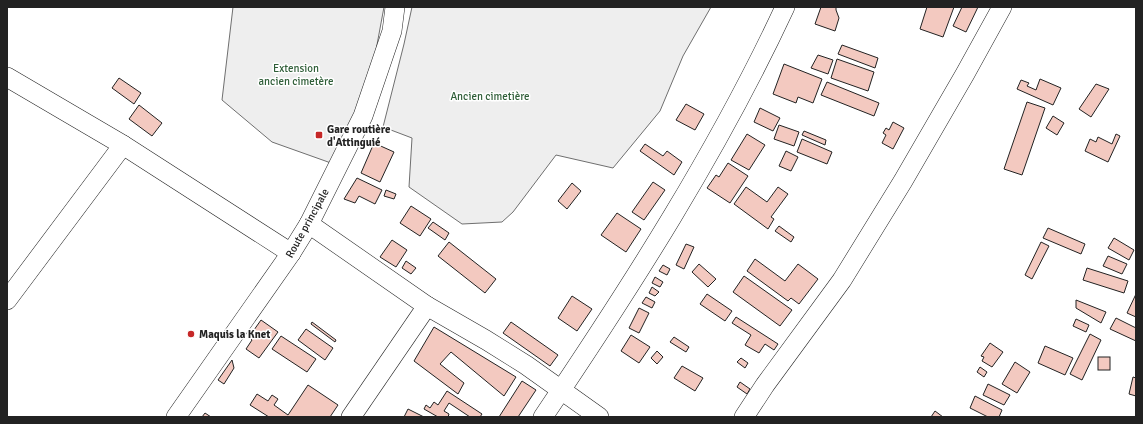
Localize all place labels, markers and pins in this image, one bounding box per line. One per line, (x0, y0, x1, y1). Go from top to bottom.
place label: Gare routière d'Attinguié (327, 123, 391, 149)
marker: Gare routière d'Attinguié (314, 130, 324, 140)
place label: Maquis la Knet (199, 328, 270, 341)
marker: Maquis la Knet (186, 329, 196, 339)

